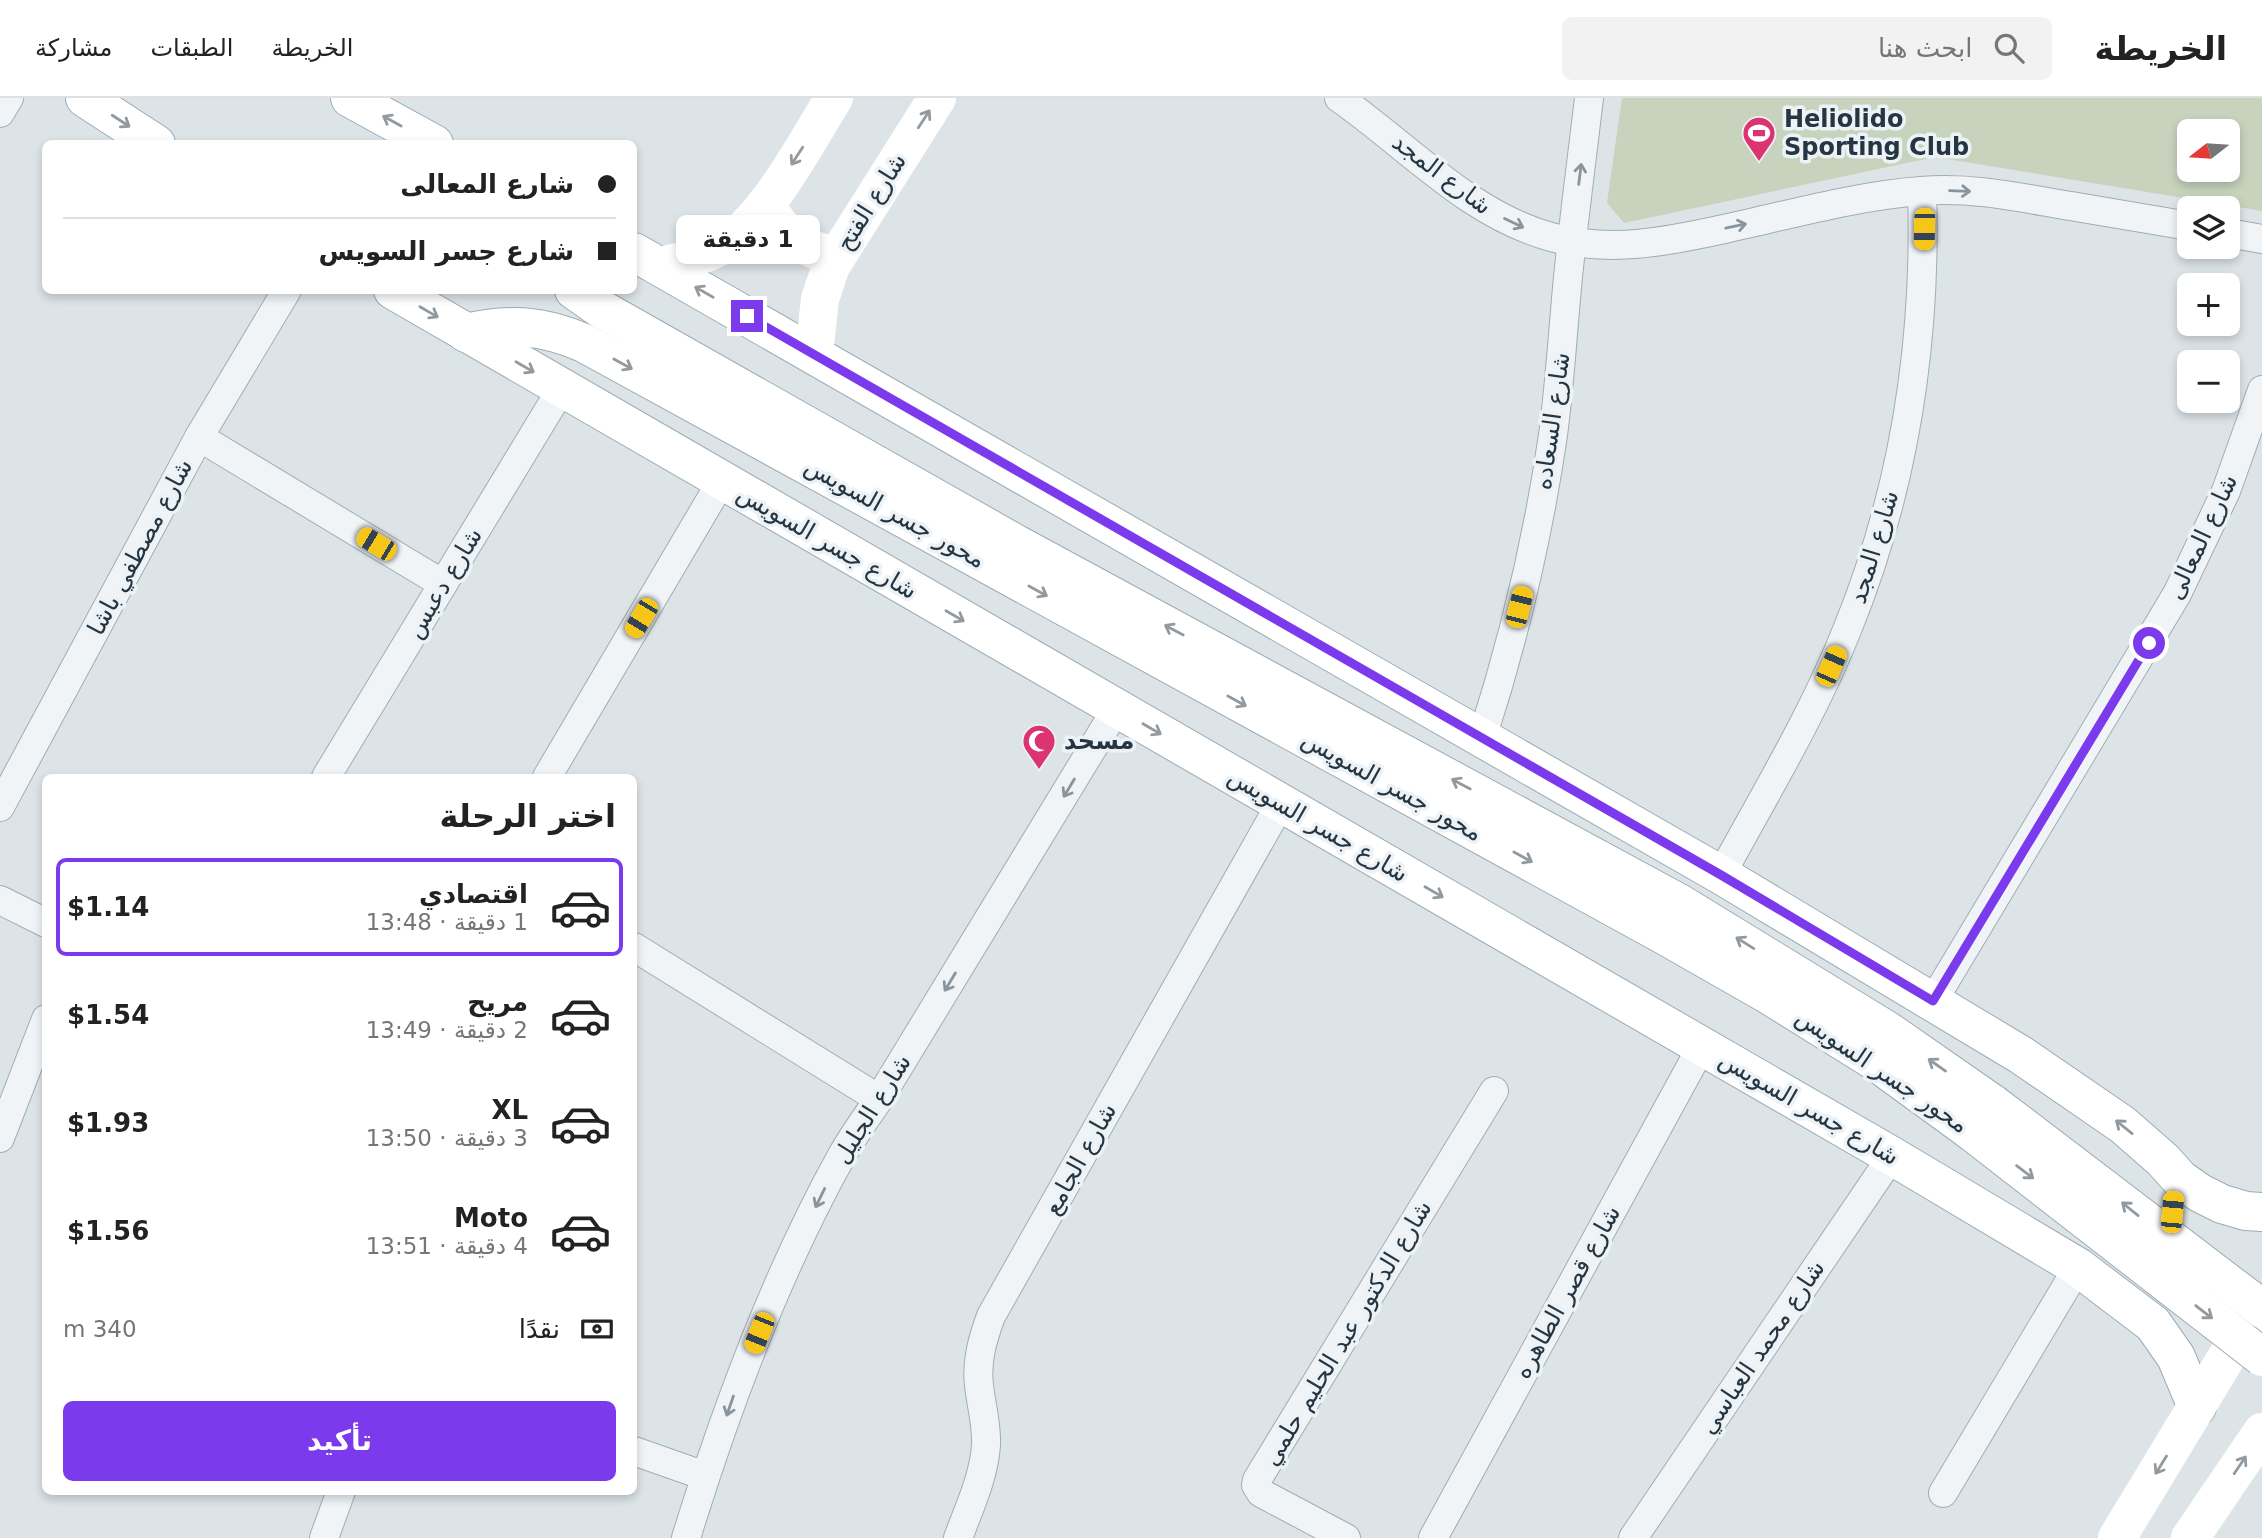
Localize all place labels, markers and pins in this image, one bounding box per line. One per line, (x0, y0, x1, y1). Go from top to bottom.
place label: Heliolido Sporting Club (1784, 105, 1969, 161)
sports icon: Heliolido Sporting Club (1740, 114, 1778, 163)
mosque icon: مسحد (1020, 722, 1058, 771)
place label: مسحد (1064, 727, 1134, 755)

